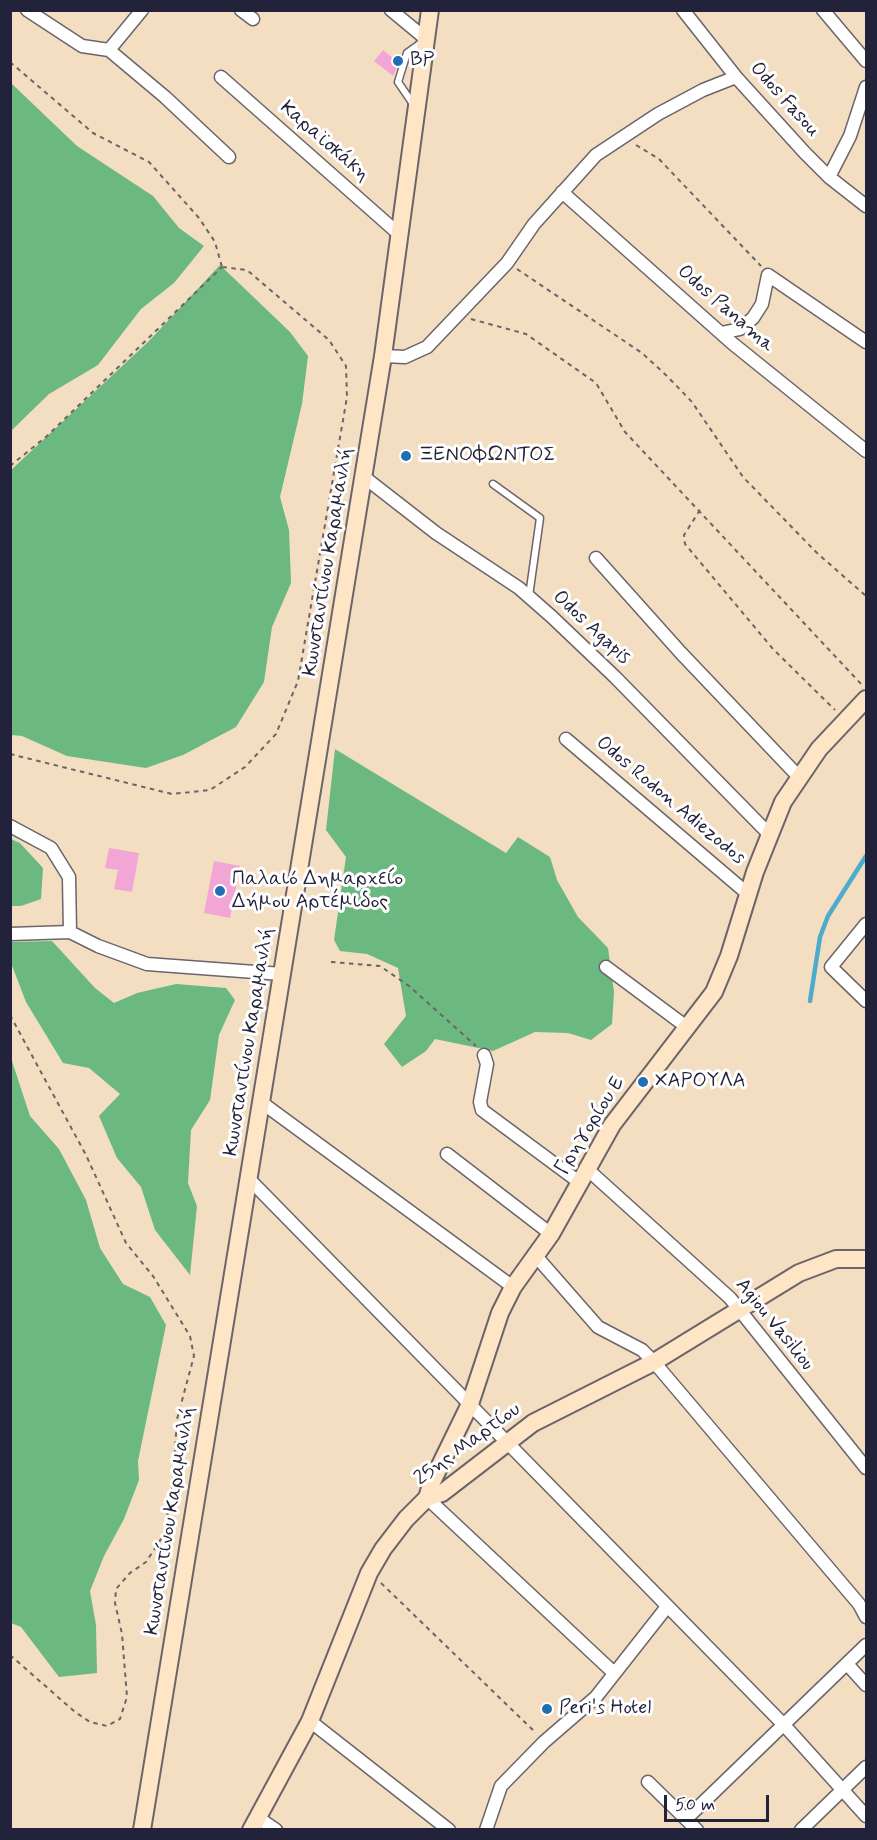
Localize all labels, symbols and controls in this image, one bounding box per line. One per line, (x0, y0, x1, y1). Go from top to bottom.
place label: BP (410, 49, 434, 73)
marker: BP (391, 54, 405, 68)
street label: Odos Fasou (744, 57, 824, 143)
street label: Καραϊσκάκη (274, 97, 374, 187)
street label: Odos Panama (672, 260, 778, 358)
place label: ΞΕΝΟΦΩΝΤΟΣ (418, 444, 555, 468)
street label: Κωνσταντίνου Καραμανλή (299, 446, 359, 678)
marker: ΞΕΝΟΦΩΝΤΟΣ (399, 449, 413, 463)
street label: Odos Agapis (547, 586, 635, 670)
street label: Odos Rodon Adiezodos (590, 732, 750, 870)
place label: Παλαιό Δημαρχείο Δήμου Αρτέμιδος (232, 868, 403, 915)
marker: Παλαιό Δημαρχείο Δήμου Αρτέμιδος (213, 884, 227, 898)
street label: Κωνσταντίνου Καραμανλή (220, 926, 280, 1158)
place label: ΧΑΡΟΥΛΑ (655, 1070, 746, 1094)
street label: Γρηγορίου Ε (551, 1072, 631, 1180)
marker: ΧΑΡΟΥΛΑ (636, 1075, 650, 1089)
street label: Agiou Vasiliou (730, 1274, 818, 1376)
street label: 25ης Μαρτίου (410, 1398, 526, 1492)
street label: Κωνσταντίνου Καραμανλή (141, 1405, 201, 1637)
place label: Peri's Hotel (559, 1697, 651, 1721)
marker: Peri's Hotel (540, 1702, 554, 1716)
scale bar (667, 1783, 772, 1821)
text: 50 m (675, 1793, 715, 1817)

